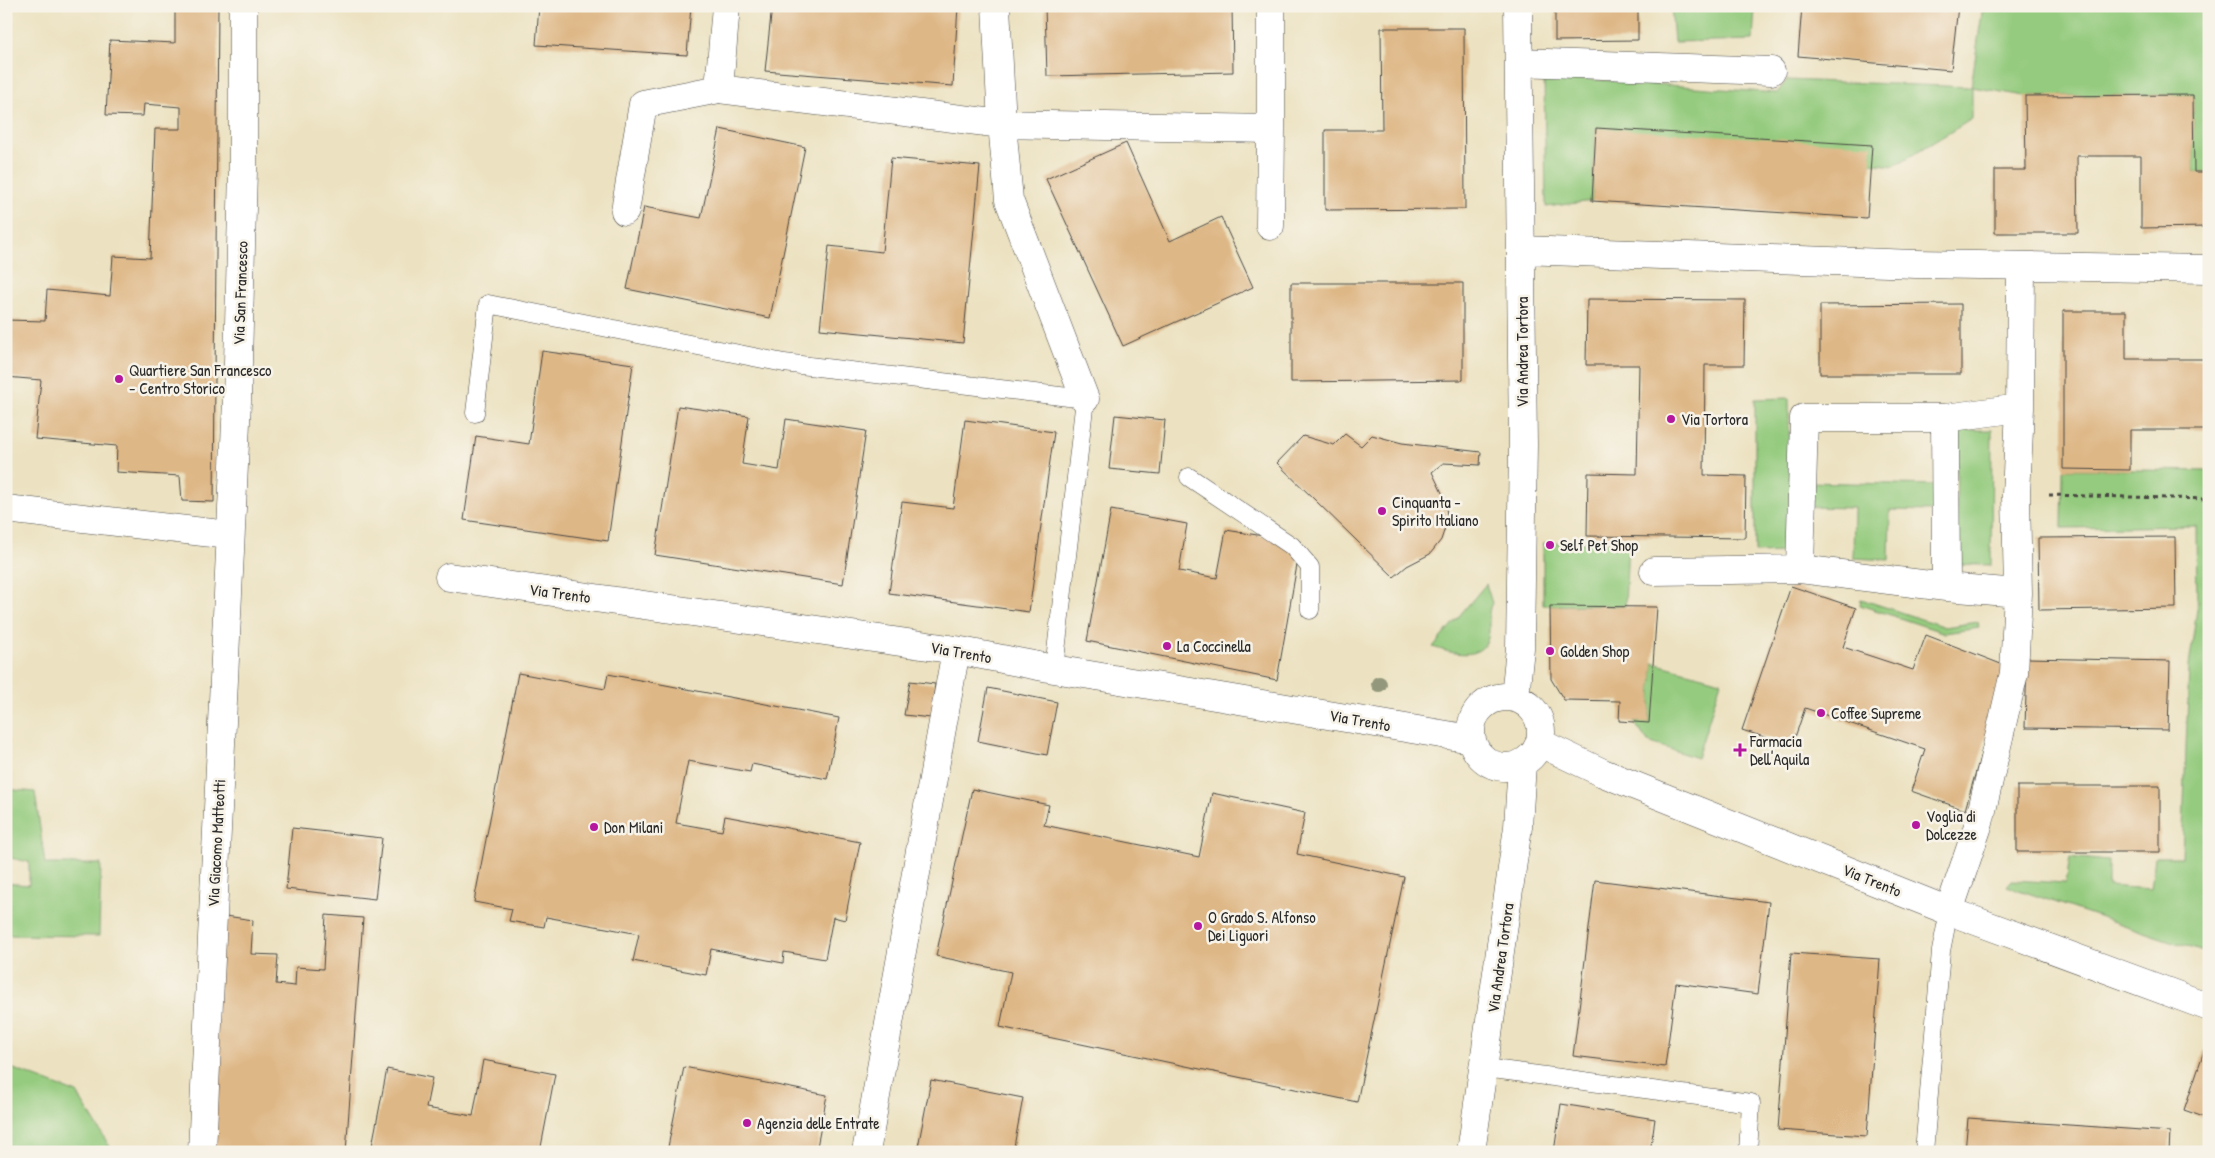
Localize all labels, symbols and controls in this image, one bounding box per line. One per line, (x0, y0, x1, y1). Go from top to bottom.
street label: Via San Francesco (227, 240, 253, 345)
street label: Via Andrea Tortora (1511, 297, 1533, 407)
place label: Quartiere San Francesco - Centro Storico (129, 359, 272, 399)
marker: Quartiere San Francesco - Centro Storico (113, 373, 125, 385)
place label: Via Tortora (1681, 408, 1748, 430)
marker: Via Tortora (1665, 413, 1677, 425)
place label: Cinquanta - Spirito Italiano (1392, 491, 1479, 531)
marker: Cinquanta - Spirito Italiano (1376, 505, 1388, 517)
place label: Self Pet Shop (1560, 534, 1638, 556)
marker: Self Pet Shop (1544, 539, 1556, 551)
street label: Via Trento (528, 578, 593, 608)
place label: La Coccinella (1177, 635, 1251, 657)
street label: Via Trento (929, 636, 994, 668)
marker: La Coccinella (1161, 640, 1173, 652)
place label: Golden Shop (1560, 640, 1629, 662)
marker: Golden Shop (1544, 645, 1556, 657)
place label: Coffee Supreme (1831, 702, 1922, 724)
street label: Via Trento (1328, 704, 1393, 736)
marker: Coffee Supreme (1815, 707, 1827, 719)
place label: Farmacia Dell'Aquila (1749, 730, 1809, 770)
marker: Farmacia Dell'Aquila (1734, 744, 1746, 756)
street label: Via Giacomo Matteotti (202, 779, 230, 907)
place label: Voglia di Dolcezze (1926, 805, 1978, 845)
place label: Don Milani (604, 816, 663, 838)
marker: Voglia di Dolcezze (1910, 819, 1922, 831)
marker: Don Milani (588, 821, 600, 833)
street label: Via Trento (1839, 858, 1905, 902)
street label: Via Andrea Tortora (1481, 902, 1519, 1014)
place label: O Grado S. Alfonso Dei Liguori (1208, 906, 1316, 946)
marker: O Grado S. Alfonso Dei Liguori (1192, 920, 1204, 932)
place label: Agenzia delle Entrate (757, 1112, 880, 1134)
marker: Agenzia delle Entrate (741, 1117, 753, 1129)

